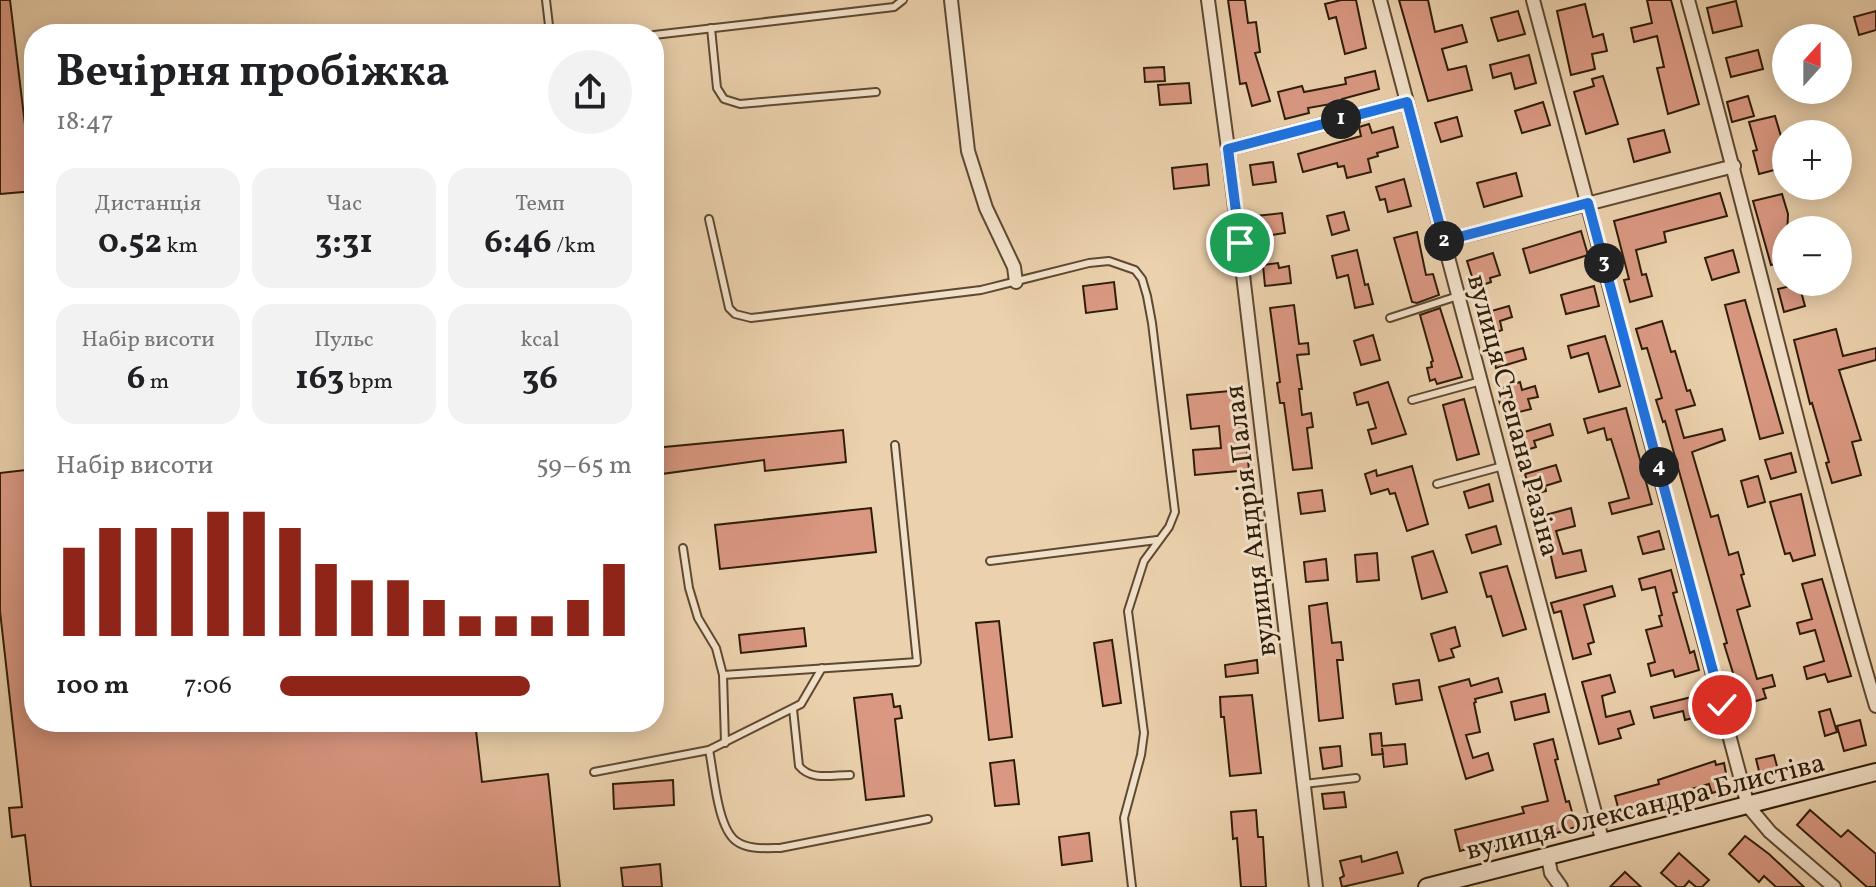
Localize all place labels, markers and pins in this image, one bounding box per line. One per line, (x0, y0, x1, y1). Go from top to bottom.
pin: 1 (1321, 99, 1361, 139)
pin (1206, 209, 1274, 277)
pin: 2 (1424, 221, 1464, 261)
pin: 3 (1584, 243, 1624, 283)
pin: 4 (1639, 447, 1679, 487)
pin (1688, 671, 1756, 739)

